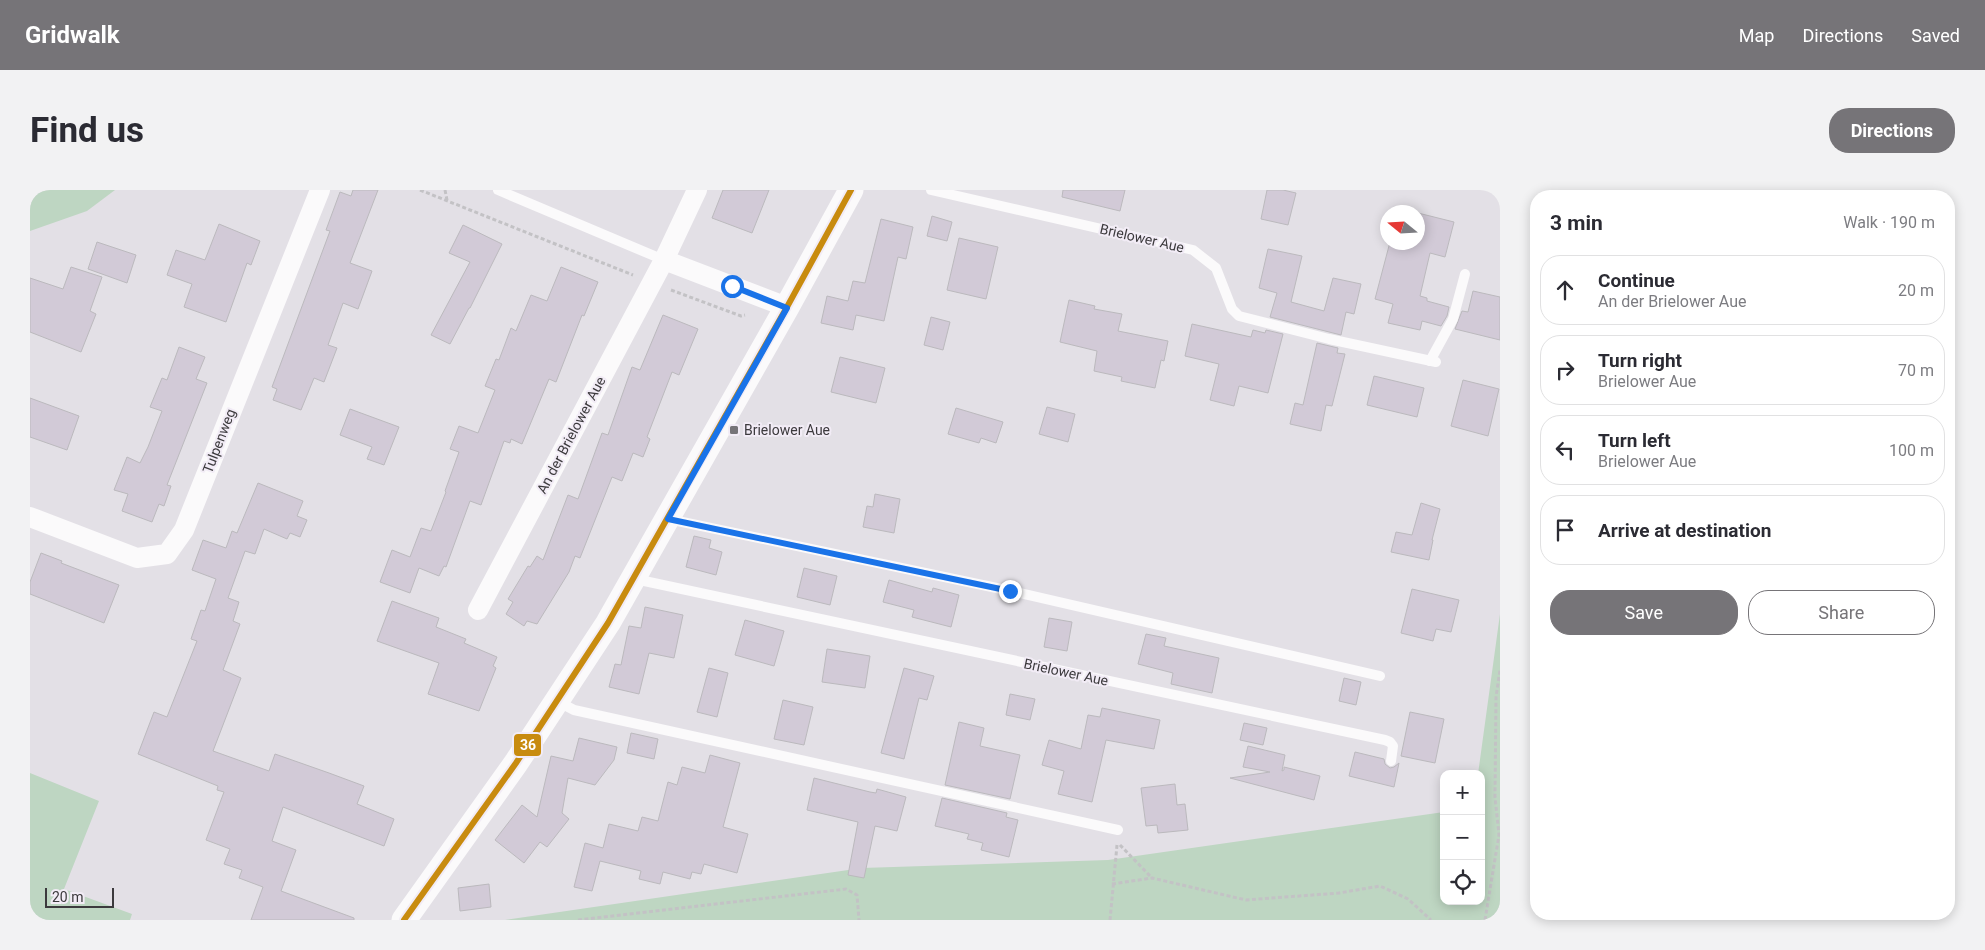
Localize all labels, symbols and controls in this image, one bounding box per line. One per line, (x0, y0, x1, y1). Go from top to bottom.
text: Gridwalk (25, 21, 120, 49)
text: Map (1739, 25, 1774, 46)
text: Directions (1802, 25, 1883, 46)
text: Saved (1911, 25, 1960, 46)
button: Directions (1829, 108, 1955, 153)
text: Find us (30, 110, 144, 151)
north arrow (1380, 205, 1425, 250)
text: 3 min (1550, 211, 1603, 235)
text: Walk · 190 m (1843, 213, 1935, 232)
street label: Brielower Aue (1098, 221, 1186, 255)
text: Continue (1598, 269, 1675, 292)
route start (721, 275, 744, 298)
icon: ahead (1551, 276, 1579, 304)
text: 20 m (1898, 281, 1934, 300)
text: An der Brielower Aue (1598, 292, 1746, 311)
text: Turn right (1598, 349, 1682, 372)
icon: right (1551, 356, 1579, 384)
text: 70 m (1898, 361, 1934, 380)
text: Brielower Aue (1598, 372, 1696, 391)
street label: An der Brielower Aue (533, 374, 609, 496)
street label: Tulpenweg (199, 407, 239, 475)
place label: Brielower Aue (744, 422, 830, 438)
marker: Brielower Aue (728, 424, 740, 436)
text: Turn left (1598, 429, 1671, 452)
icon: left (1551, 436, 1579, 464)
text: 100 m (1889, 441, 1934, 460)
text: Brielower Aue (1598, 452, 1696, 471)
icon: arrive (1551, 516, 1579, 544)
text: Arrive at destination (1598, 519, 1771, 542)
route end (999, 580, 1022, 603)
button: Save (1550, 590, 1738, 635)
button: Share (1748, 590, 1935, 635)
street label: Brielower Aue (1022, 655, 1110, 689)
line badge: 36 (513, 733, 542, 757)
text: 36 (520, 737, 536, 753)
map controls (1440, 770, 1485, 905)
button: + (1440, 770, 1485, 815)
button: − (1440, 815, 1485, 860)
button: locate (1440, 860, 1485, 905)
scale bar (45, 885, 114, 908)
text: 20 m (52, 889, 84, 905)

